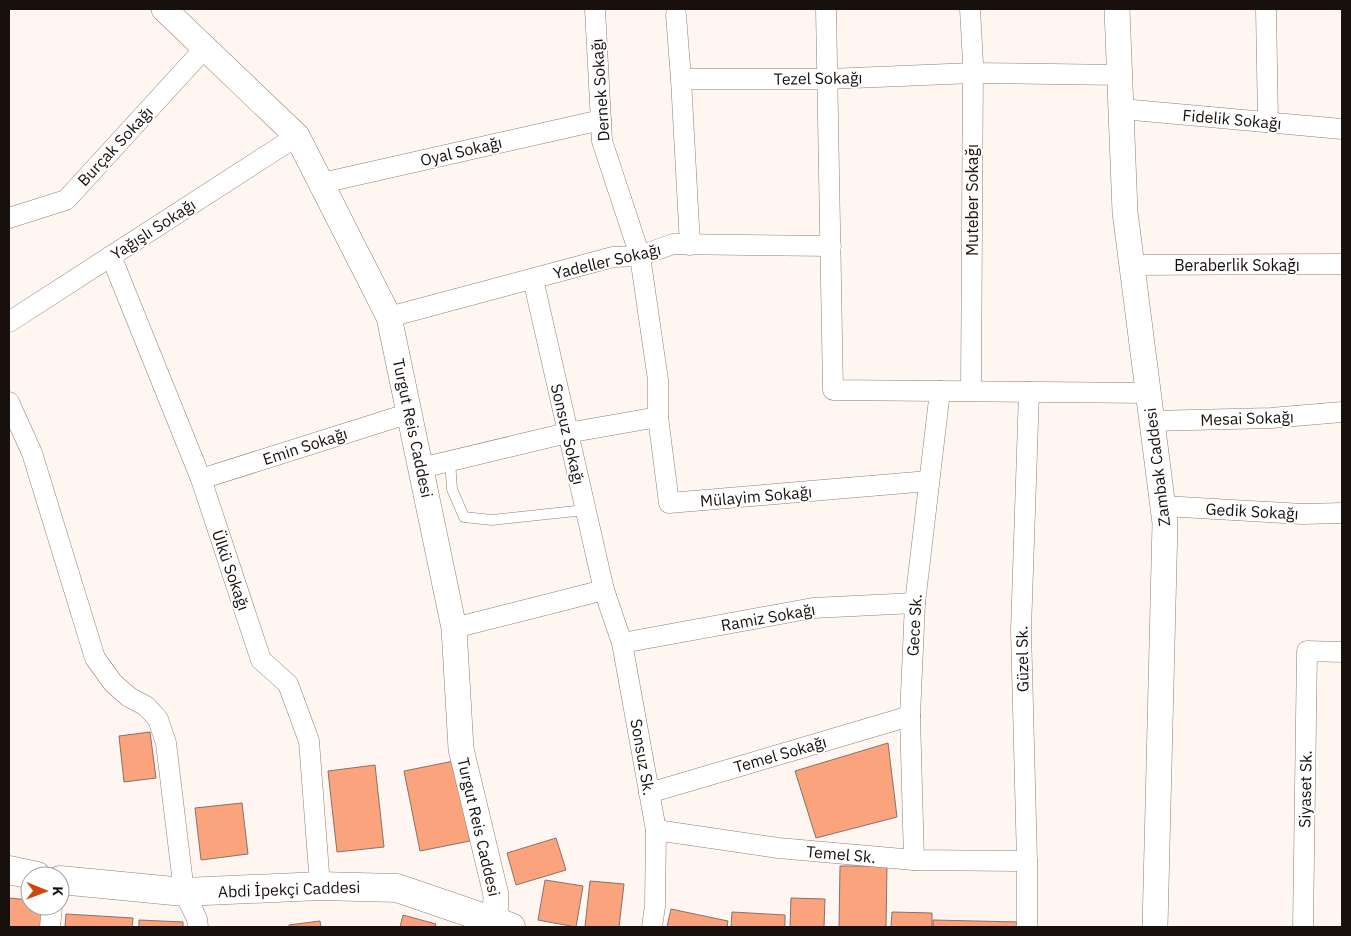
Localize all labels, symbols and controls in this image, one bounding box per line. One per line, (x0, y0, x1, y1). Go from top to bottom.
street label: Dernek Sokağı (586, 38, 614, 142)
street label: Tezel Sokağı (774, 67, 862, 89)
street label: Burçak Sokağı (73, 102, 157, 190)
street label: Fidelik Sokağı (1182, 105, 1282, 133)
street label: Oyal Sokağı (418, 132, 504, 170)
street label: Muteber Sokağı (962, 144, 982, 256)
street label: Yağışlı Sokağı (107, 194, 199, 264)
street label: Yadeller Sokağı (551, 239, 663, 283)
street label: Beraberlik Sokağı (1174, 255, 1300, 275)
street label: Turgut Reis Caddesi (388, 357, 438, 499)
street label: Sonsuz Sokağı (547, 382, 589, 486)
street label: Zambak Caddesi (1140, 406, 1174, 528)
street label: Mesai Sokağı (1200, 406, 1294, 430)
street label: Emin Sokağı (260, 423, 350, 469)
street label: Mülayim Sokağı (699, 481, 813, 511)
street label: Gedik Sokağı (1205, 499, 1299, 523)
street label: Ülkü Sokağı (208, 527, 254, 613)
street label: Gece Sk. (902, 593, 926, 657)
street label: Ramiz Sokağı (719, 599, 817, 635)
street label: Güzel Sk. (1011, 626, 1033, 692)
street label: Sonsuz Sk. (626, 717, 660, 797)
street label: Temel Sokağı (731, 731, 829, 777)
street label: Siyaset Sk. (1294, 750, 1316, 828)
street label: Turgut Reis Caddesi (453, 756, 505, 898)
street label: Temel Sk. (805, 841, 877, 867)
north arrow (20, 866, 70, 916)
street label: Abdi İpekçi Caddesi (217, 877, 361, 901)
text: K (49, 886, 67, 897)

